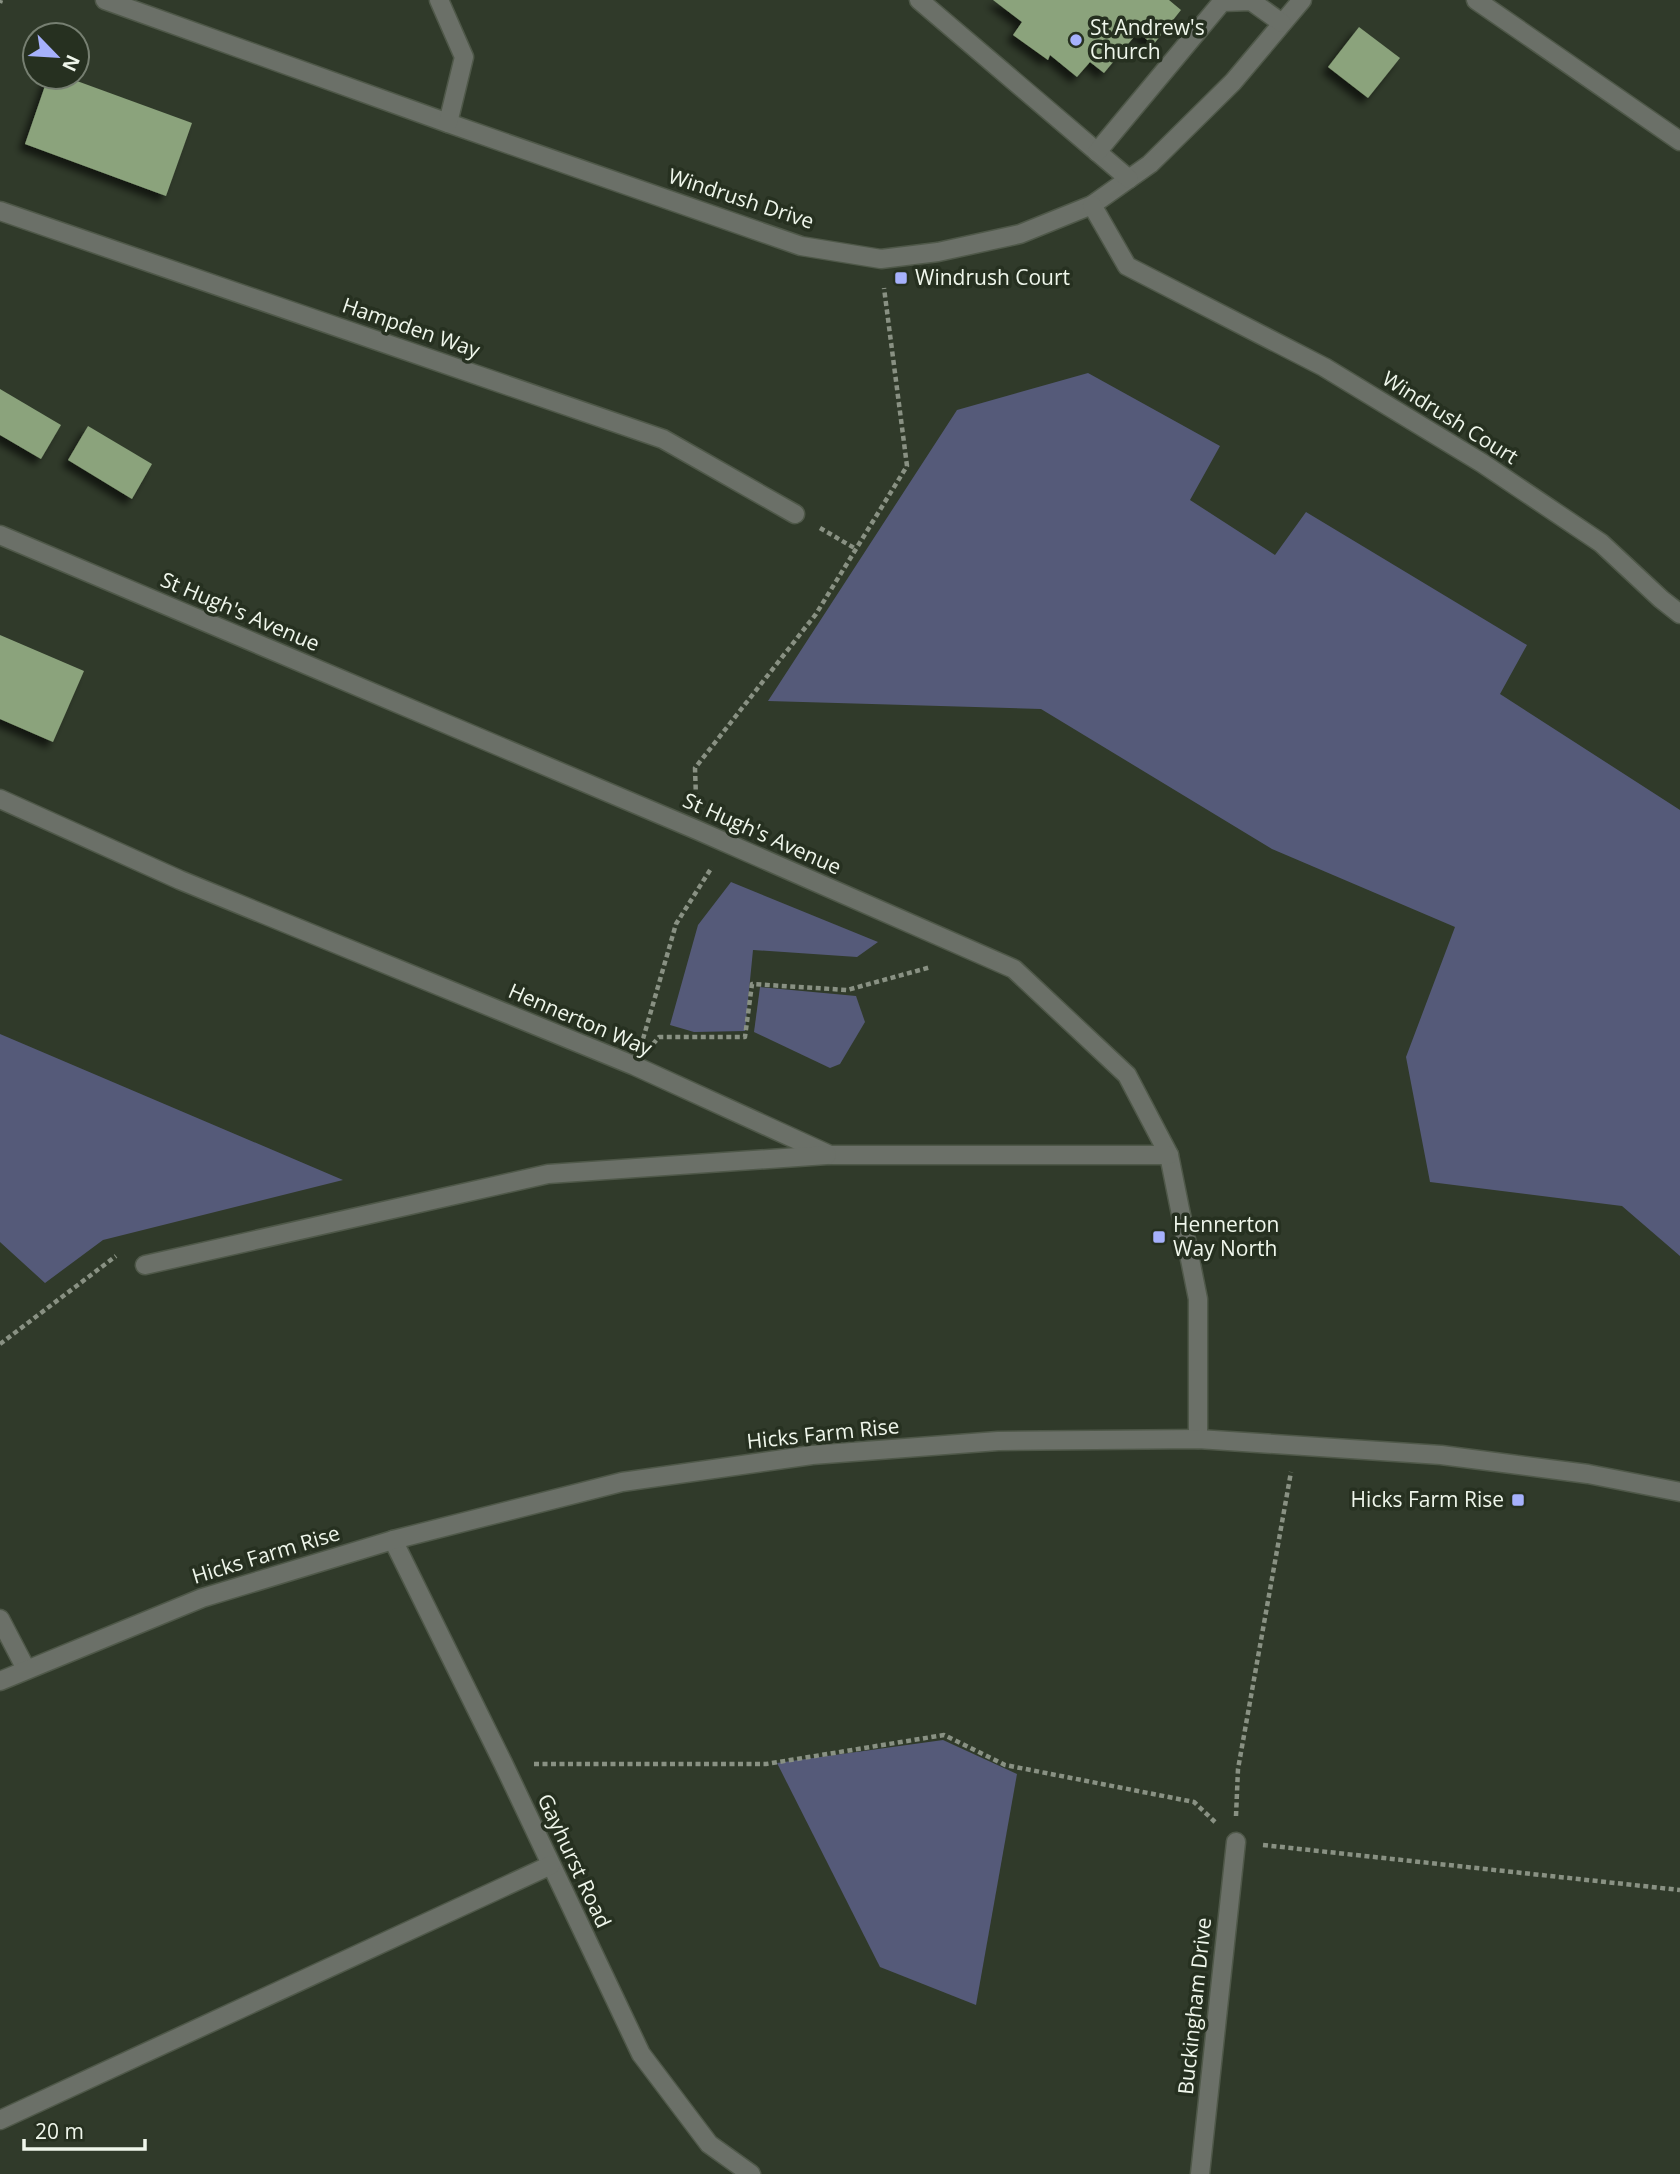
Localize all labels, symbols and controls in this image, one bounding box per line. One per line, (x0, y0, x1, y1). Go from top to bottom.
place label: St Andrew's Church (1090, 13, 1205, 65)
north arrow (21, 21, 91, 91)
marker: St Andrew's Church (1068, 32, 1084, 48)
text: N (56, 51, 86, 76)
street label: Windrush Drive (665, 161, 818, 235)
place label: Windrush Court (915, 263, 1070, 291)
marker: Windrush Court (893, 270, 909, 286)
street label: Hampden Way (339, 290, 484, 364)
street label: Windrush Court (1377, 364, 1524, 470)
street label: St Hugh's Avenue (157, 565, 324, 657)
street label: St Hugh's Avenue (679, 786, 846, 881)
street label: Hennerton Way (504, 976, 657, 1062)
place label: Hennerton Way North (1173, 1210, 1279, 1262)
marker: Hennerton Way North (1151, 1229, 1167, 1245)
street label: Hicks Farm Rise (745, 1411, 901, 1455)
place label: Hicks Farm Rise (1351, 1485, 1504, 1513)
marker: Hicks Farm Rise (1510, 1492, 1526, 1508)
street label: Hicks Farm Rise (188, 1518, 343, 1590)
street label: Gayhurst Road (532, 1789, 618, 1932)
street label: Buckingham Drive (1171, 1916, 1217, 2096)
scale bar (24, 2108, 145, 2152)
text: 20 m (35, 2117, 84, 2145)

